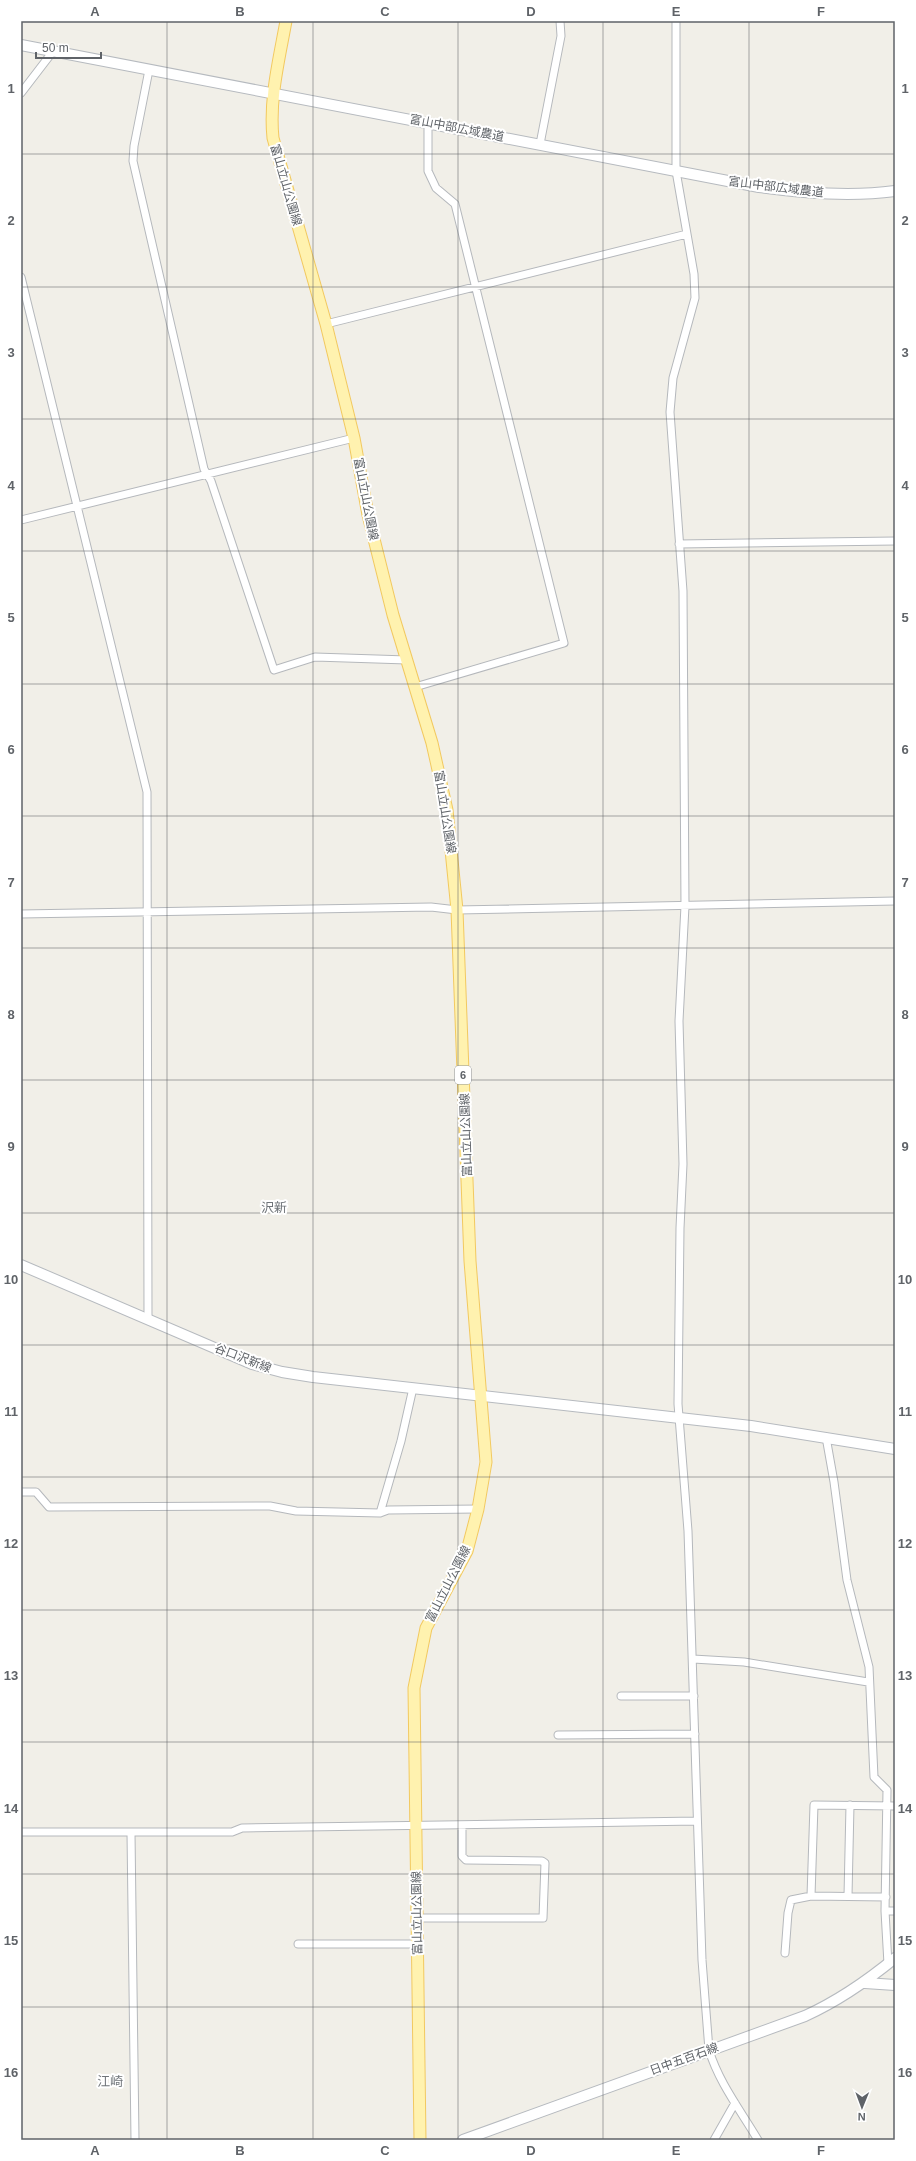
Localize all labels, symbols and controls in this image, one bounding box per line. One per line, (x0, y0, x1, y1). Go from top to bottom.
text: A (90, 4, 100, 19)
text: B (235, 4, 245, 19)
text: C (380, 4, 390, 19)
text: D (526, 4, 536, 19)
text: E (672, 4, 681, 19)
text: F (817, 4, 825, 19)
scale bar (36, 34, 101, 60)
text: 50 m (42, 41, 69, 55)
text: 1 (7, 81, 15, 96)
text: 1 (901, 81, 909, 96)
street label: 富山中部広域農道 (409, 112, 505, 144)
street label: 富山立山公園線 (268, 143, 304, 227)
street label: 富山中部広域農道 (727, 174, 825, 200)
text: 2 (7, 213, 15, 228)
text: 2 (901, 213, 909, 228)
text: 3 (7, 345, 15, 360)
text: 3 (901, 345, 909, 360)
street label: 富山立山公園線 (351, 456, 381, 542)
text: 4 (7, 478, 15, 493)
text: 4 (901, 478, 909, 493)
text: 5 (7, 610, 15, 625)
text: 5 (901, 610, 909, 625)
text: 6 (7, 742, 15, 757)
text: 6 (901, 742, 909, 757)
street label: 富山立山公園線 (432, 769, 458, 855)
text: 7 (7, 875, 15, 890)
text: 7 (901, 875, 909, 890)
text: 8 (7, 1007, 15, 1022)
text: 8 (901, 1007, 909, 1022)
road number: 6 (455, 1066, 471, 1084)
street label: 富山立山公園線 (458, 1093, 474, 1177)
text: 9 (7, 1139, 15, 1154)
text: 9 (901, 1139, 909, 1154)
district label: 沢新 (261, 1200, 287, 1215)
text: 10 (4, 1272, 18, 1287)
text: 10 (898, 1272, 912, 1287)
street label: 谷口沢新線 (212, 1341, 274, 1375)
text: 11 (4, 1404, 18, 1419)
text: 11 (898, 1404, 912, 1419)
text: 12 (4, 1536, 18, 1551)
text: 12 (898, 1536, 912, 1551)
street label: 富山立山公園線 (423, 1543, 473, 1625)
text: 13 (4, 1668, 18, 1683)
text: 13 (898, 1668, 912, 1683)
text: 14 (4, 1801, 19, 1816)
text: 14 (898, 1801, 913, 1816)
street label: 富山立山公園線 (409, 1871, 425, 1955)
text: 15 (4, 1933, 18, 1948)
text: 15 (898, 1933, 912, 1948)
street label: 日中五百石線 (648, 2040, 720, 2078)
text: 16 (4, 2065, 18, 2080)
text: 16 (898, 2065, 912, 2080)
district label: 江崎 (97, 2074, 123, 2089)
north arrow (842, 2087, 882, 2127)
text: N (858, 2111, 866, 2123)
text: A (90, 2143, 100, 2158)
text: B (235, 2143, 245, 2158)
text: C (380, 2143, 390, 2158)
text: D (526, 2143, 536, 2158)
text: E (672, 2143, 681, 2158)
text: F (817, 2143, 825, 2158)

